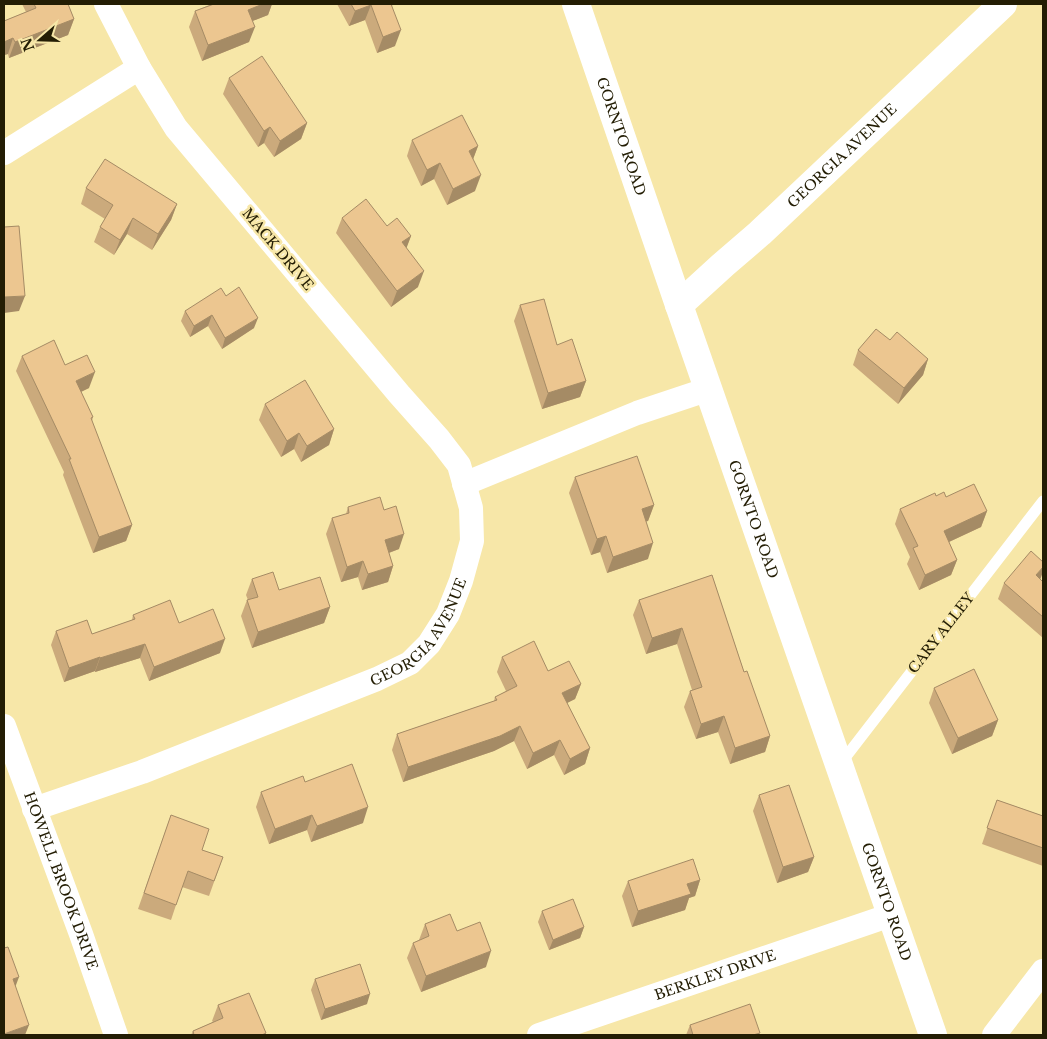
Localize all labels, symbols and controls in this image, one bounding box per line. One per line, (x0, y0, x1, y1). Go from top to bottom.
north arrow (15, 15, 65, 65)
text: N (17, 35, 38, 54)
street label: GORNTO ROAD (593, 75, 650, 198)
street label: GEORGIA AVENUE (783, 100, 900, 212)
street label: MACK DRIVE (238, 204, 318, 294)
street label: GORNTO ROAD (725, 458, 782, 581)
street label: GEORGIA AVENUE (367, 575, 470, 690)
street label: CARY ALLEY (904, 589, 979, 677)
street label: HOWELL BROOK DRIVE (20, 789, 102, 972)
street label: GORNTO ROAD (858, 840, 916, 963)
street label: BERKLEY DRIVE (652, 946, 778, 1004)

